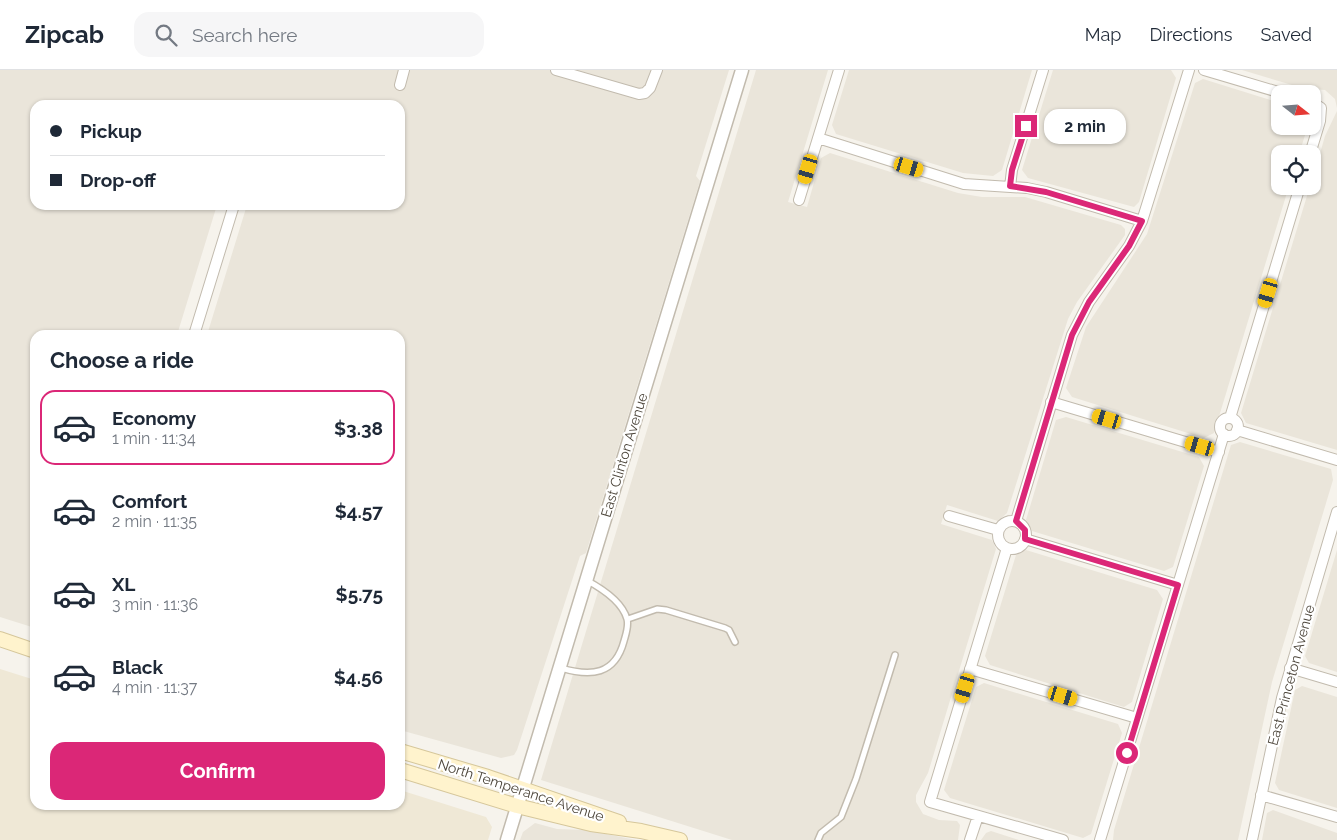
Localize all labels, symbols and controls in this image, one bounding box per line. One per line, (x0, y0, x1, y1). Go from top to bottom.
search box (134, 12, 484, 57)
text: Zipcab (25, 20, 104, 49)
icon: search (152, 21, 180, 49)
text: Search here (192, 24, 297, 46)
text: Map (1085, 24, 1121, 45)
text: Directions (1149, 24, 1233, 45)
text: Saved (1261, 24, 1312, 45)
north arrow (1271, 85, 1321, 135)
map controls (1271, 85, 1321, 195)
callout: 2 min (1044, 108, 1126, 144)
route end (1015, 115, 1037, 137)
text: 2 min (1064, 117, 1106, 136)
text: Pickup (80, 120, 142, 142)
button: locate (1271, 145, 1321, 195)
car (796, 152, 819, 186)
car (892, 155, 925, 179)
text: Drop-off (80, 169, 156, 191)
car (1256, 276, 1279, 310)
text: Choose a ride (50, 347, 194, 373)
street label: East Clinton Avenue (597, 391, 651, 519)
icon: car (52, 405, 97, 450)
text: Economy (112, 407, 196, 429)
car (1090, 407, 1123, 431)
text: $3.38 (334, 417, 383, 439)
text: 1 min · 11:34 (112, 429, 196, 448)
car (1183, 435, 1216, 457)
icon: car (52, 488, 97, 533)
text: Comfort (112, 490, 187, 512)
text: $4.57 (335, 500, 383, 522)
text: 2 min · 11:35 (112, 512, 197, 531)
icon: car (52, 571, 97, 616)
text: XL (112, 573, 135, 595)
text: $5.75 (336, 583, 383, 605)
text: 3 min · 11:36 (112, 595, 198, 614)
street label: East Princeton Avenue (1265, 603, 1317, 747)
icon: car (52, 654, 97, 699)
text: Black (112, 656, 163, 678)
text: $4.56 (334, 666, 383, 688)
car (953, 671, 976, 705)
text: 4 min · 11:37 (112, 678, 197, 697)
car (1046, 684, 1079, 708)
button: Confirm (50, 742, 385, 800)
route start (1116, 742, 1138, 764)
street label: North Temperance Avenue (436, 756, 606, 824)

